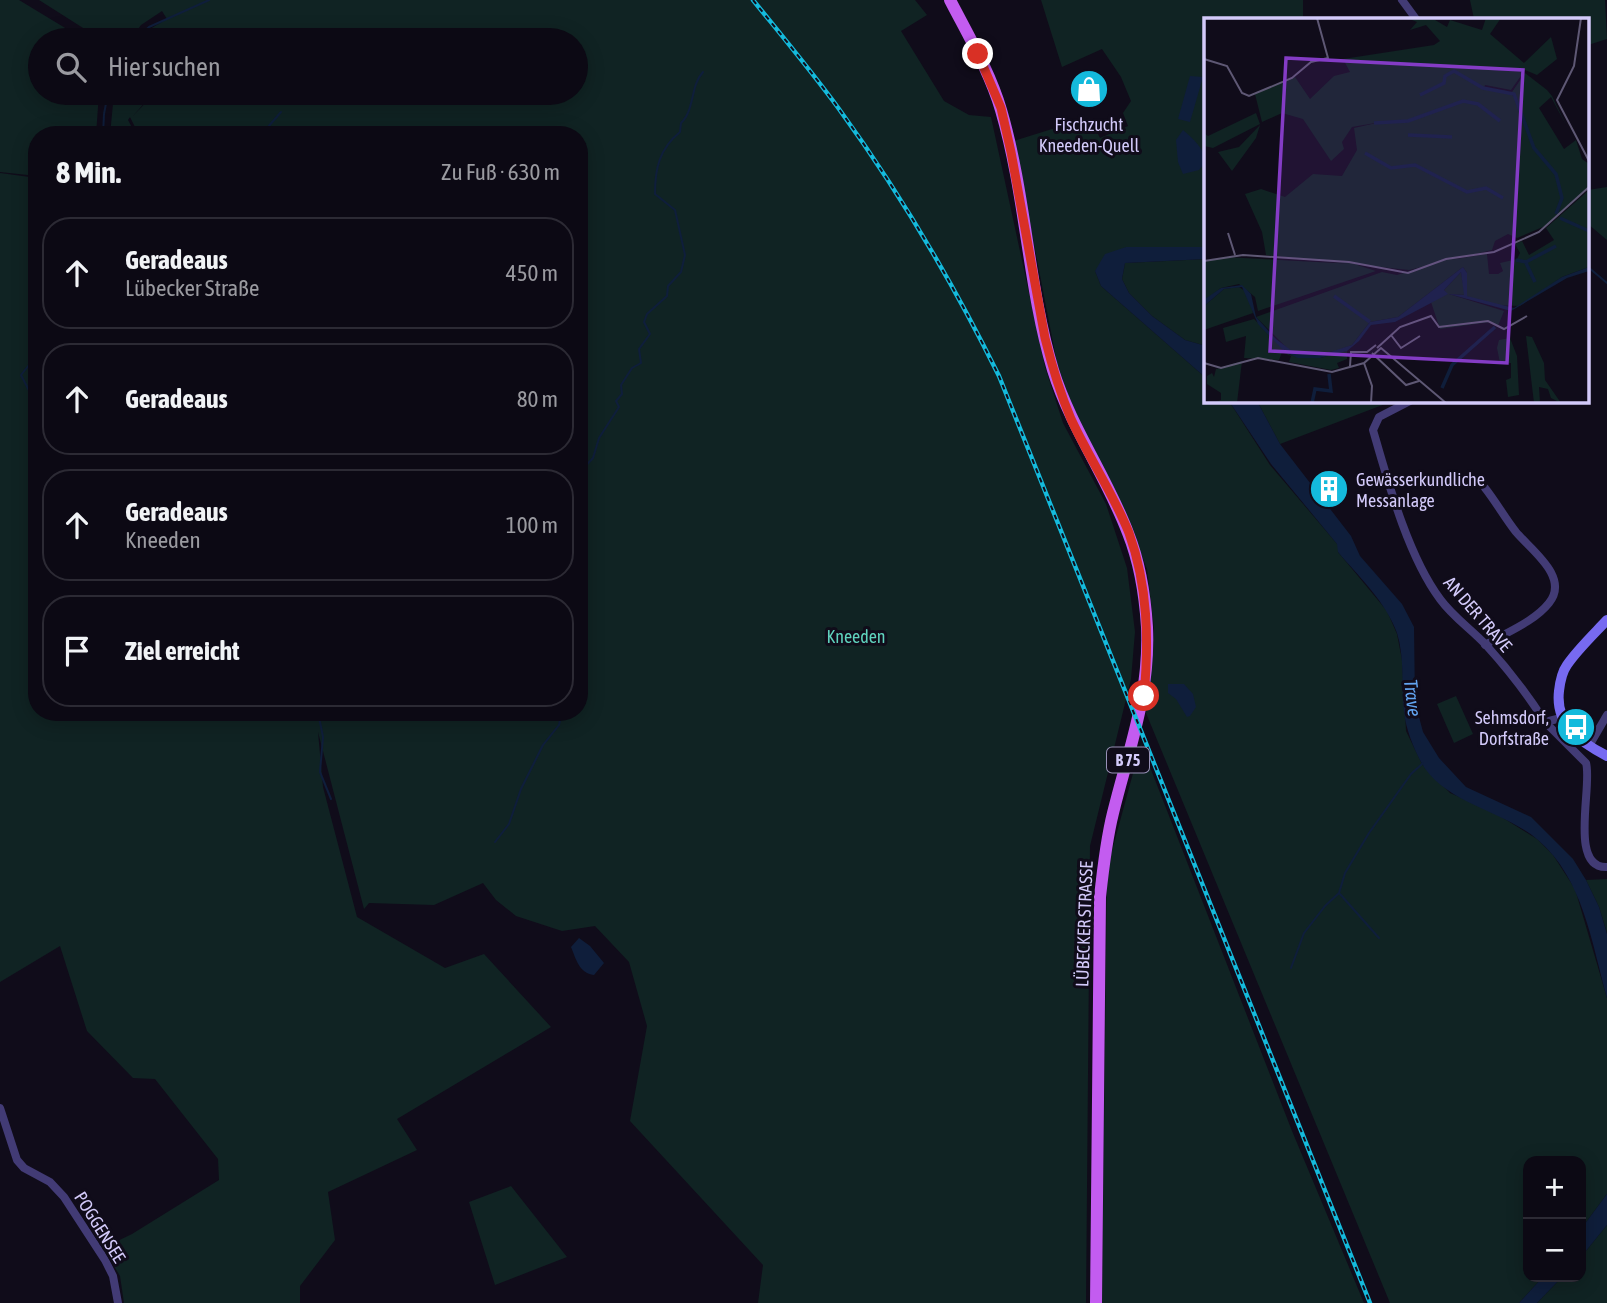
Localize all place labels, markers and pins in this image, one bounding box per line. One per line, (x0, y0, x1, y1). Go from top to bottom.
shop icon: Fischzucht Kneeden-Quell (1068, 68, 1110, 110)
place label: Fischzucht Kneeden-Quell (1039, 114, 1140, 156)
building icon: Gewässerkundliche Messanlage (1308, 468, 1350, 510)
place label: Gewässerkundliche Messanlage (1356, 469, 1485, 511)
bus stop icon: Sehmsdorf, Dorfstraße (1555, 706, 1597, 748)
place label: Sehmsdorf, Dorfstraße (1475, 707, 1549, 749)

